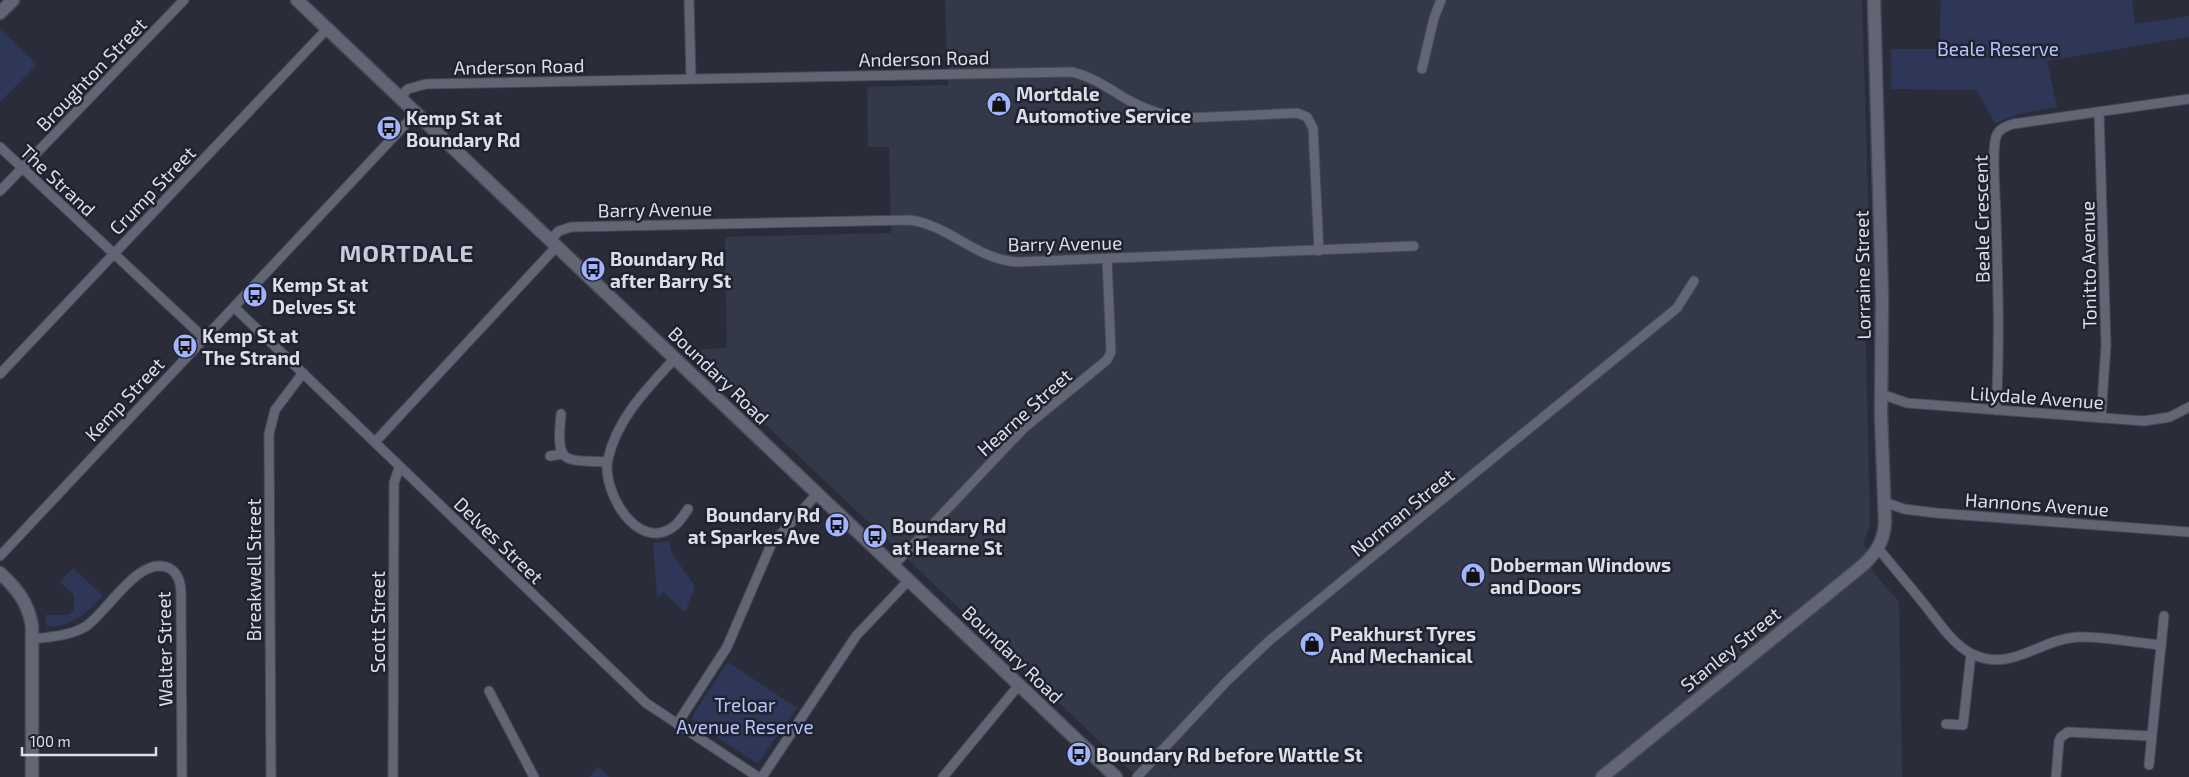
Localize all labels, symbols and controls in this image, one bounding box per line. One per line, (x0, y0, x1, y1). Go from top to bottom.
street label: Broughton Street (31, 13, 151, 135)
park label: Beale Reserve (1937, 37, 2059, 60)
street label: Anderson Road (858, 45, 990, 71)
street label: Anderson Road (453, 53, 585, 79)
place label: Mortdale Automotive Service (1016, 82, 1192, 127)
shop icon: Mortdale Automotive Service (986, 91, 1012, 117)
place label: Kemp St at Boundary Rd (406, 106, 520, 152)
bus stop icon: Kemp St at Boundary Rd (376, 115, 402, 141)
street label: The Strand (16, 139, 100, 221)
street label: Crump Street (104, 141, 200, 239)
street label: Beale Crescent (1968, 155, 1994, 283)
street label: Barry Avenue (598, 197, 712, 221)
street label: Tonitto Avenue (2075, 201, 2101, 329)
street label: Lorraine Street (1849, 210, 1875, 340)
street label: Barry Avenue (1008, 231, 1122, 255)
district label: MORTDALE (340, 238, 474, 267)
place label: Boundary Rd after Barry St (610, 247, 732, 293)
bus stop icon: Boundary Rd after Barry St (580, 256, 606, 282)
place label: Kemp St at Delves St (272, 273, 368, 318)
bus stop icon: Kemp St at Delves St (242, 282, 268, 308)
street label: Boundary Road (664, 321, 774, 429)
place label: Kemp St at The Strand (202, 324, 300, 369)
bus stop icon: Kemp St at The Strand (172, 333, 198, 359)
street label: Kemp Street (79, 352, 169, 446)
street label: Hearne Street (972, 364, 1076, 460)
street label: Lilydale Avenue (1969, 381, 2105, 413)
street label: Norman Street (1345, 463, 1459, 561)
street label: Hannons Avenue (1964, 488, 2110, 520)
street label: Delves Street (450, 492, 548, 588)
street label: Breakwell Street (242, 498, 265, 642)
place label: Boundary Rd at Sparkes Ave (688, 503, 820, 548)
bus stop icon: Boundary Rd at Sparkes Ave (824, 512, 850, 538)
place label: Boundary Rd at Hearne St (892, 514, 1006, 559)
bus stop icon: Boundary Rd at Hearne St (862, 523, 888, 549)
place label: Doberman Windows and Doors (1490, 553, 1671, 598)
shop icon: Doberman Windows and Doors (1460, 562, 1486, 588)
street label: Scott Street (366, 571, 389, 673)
street label: Walter Street (151, 591, 177, 707)
street label: Boundary Road (958, 600, 1068, 708)
street label: Stanley Street (1675, 602, 1785, 696)
place label: Peakhurst Tyres And Mechanical (1330, 622, 1476, 667)
shop icon: Peakhurst Tyres And Mechanical (1299, 631, 1325, 657)
park label: Treloar Avenue Reserve (676, 693, 814, 738)
scale bar (22, 724, 156, 756)
text: 100 m (30, 732, 71, 750)
bus stop icon: Boundary Rd before Wattle St (1066, 741, 1092, 767)
place label: Boundary Rd before Wattle St (1096, 743, 1363, 767)

